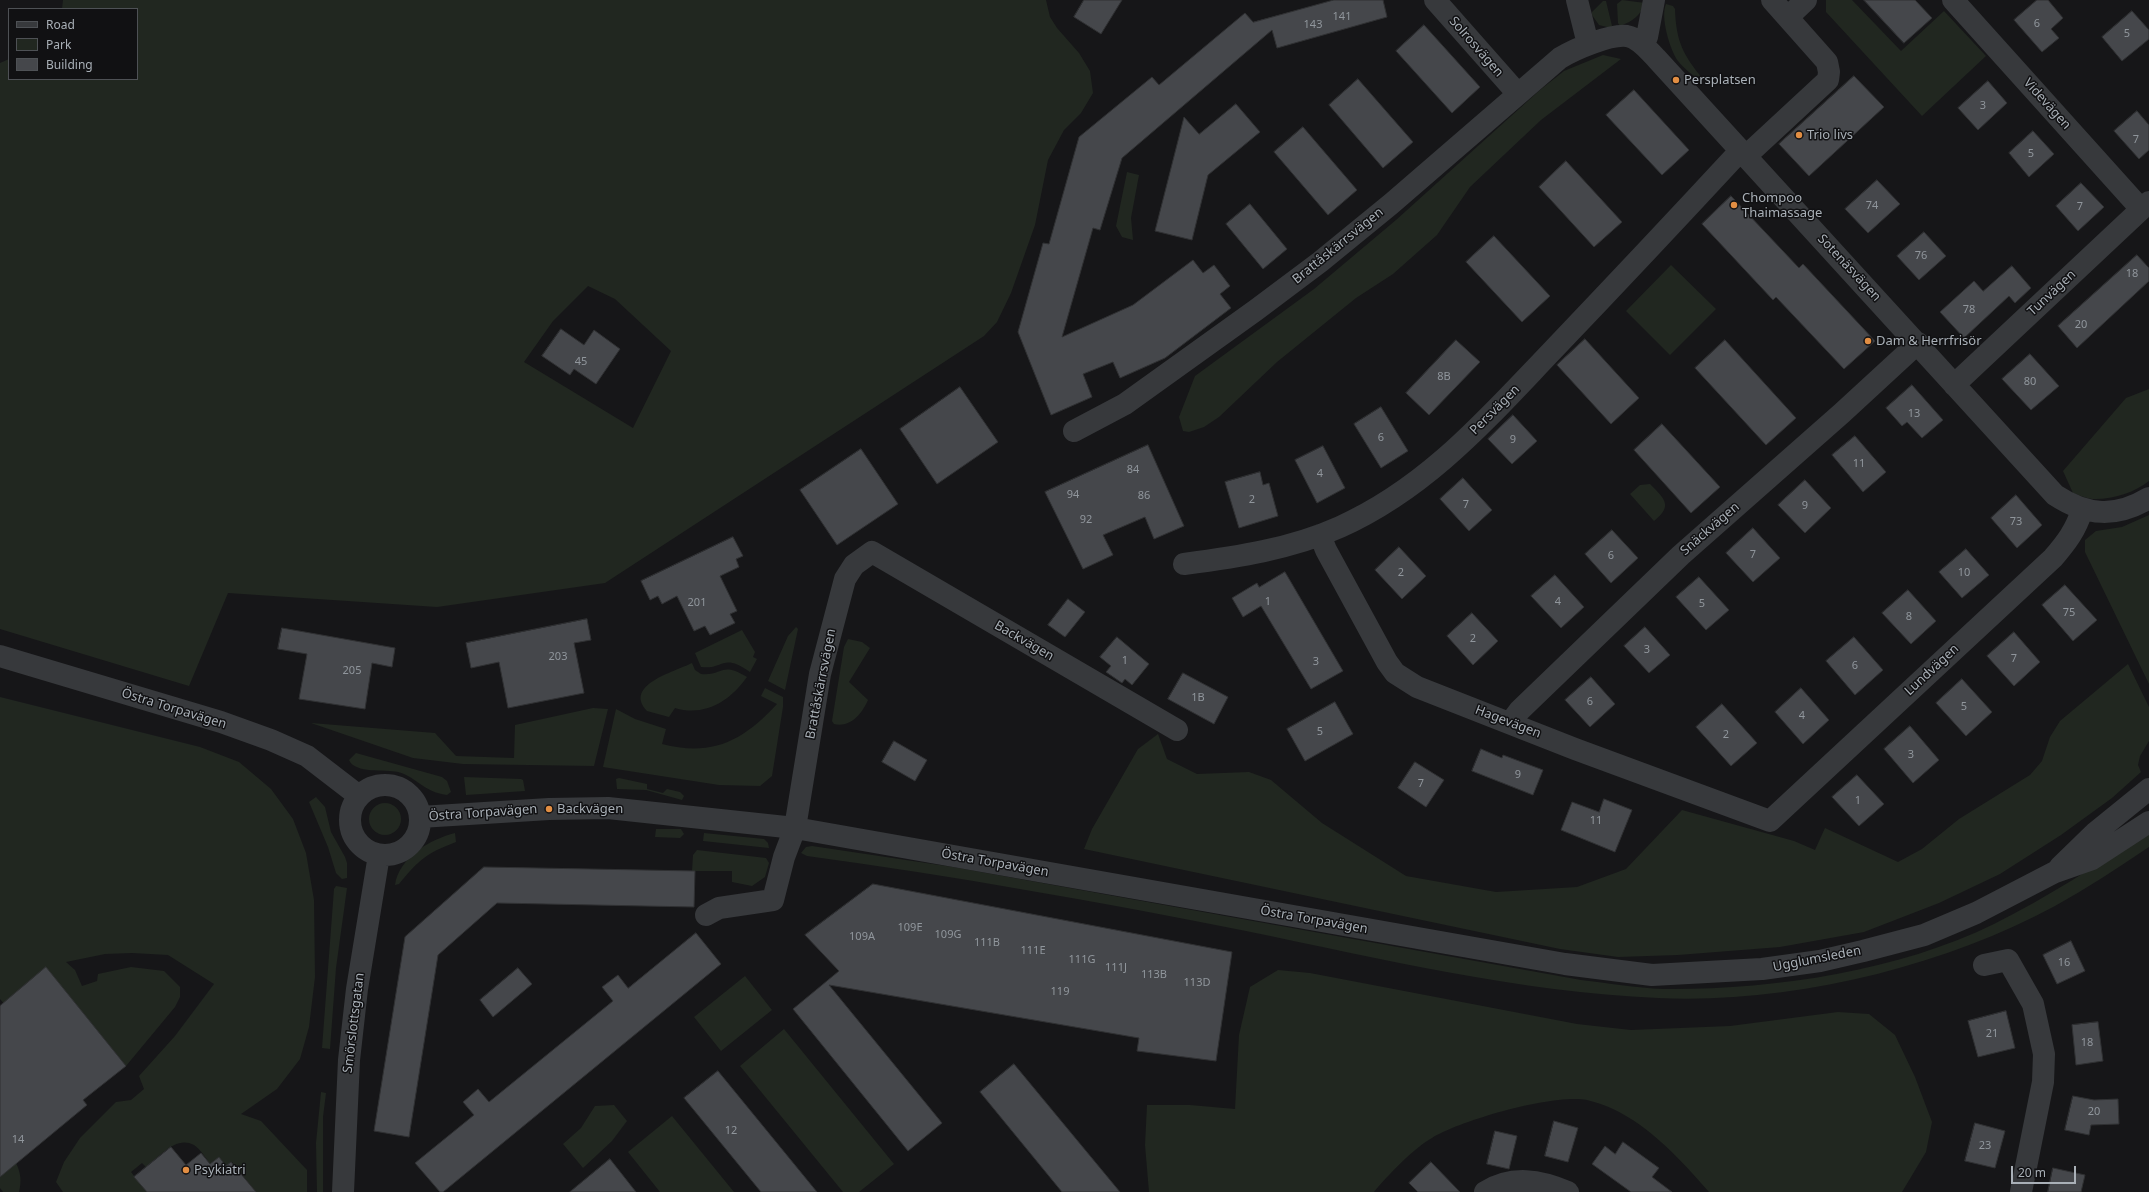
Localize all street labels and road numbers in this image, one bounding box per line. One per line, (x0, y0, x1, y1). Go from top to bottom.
street label: Solrosvägen (1446, 14, 1506, 80)
street label: Videvägen (2020, 75, 2074, 133)
street label: Brattåskärrsvägen (1289, 205, 1387, 287)
street label: Sotenäsvägen (1814, 231, 1884, 305)
street label: Tunvägen (2025, 267, 2079, 319)
street label: Persvägen (1467, 382, 1523, 438)
street label: Snäckvägen (1677, 499, 1743, 559)
street label: Backvägen (991, 618, 1057, 664)
street label: Brattåskärrsvägen (803, 627, 839, 741)
street label: Lundvägen (1902, 641, 1962, 699)
street label: Östra Torpavägen (120, 686, 228, 732)
street label: Hagevägen (1473, 702, 1543, 742)
street label: Östra Torpavägen (428, 801, 538, 825)
street label: Östra Torpavägen (940, 846, 1050, 880)
street label: Östra Torpavägen (1259, 903, 1369, 937)
street label: Ugglumsleden (1772, 943, 1862, 975)
street label: Smörslottsgatan (340, 972, 368, 1074)

